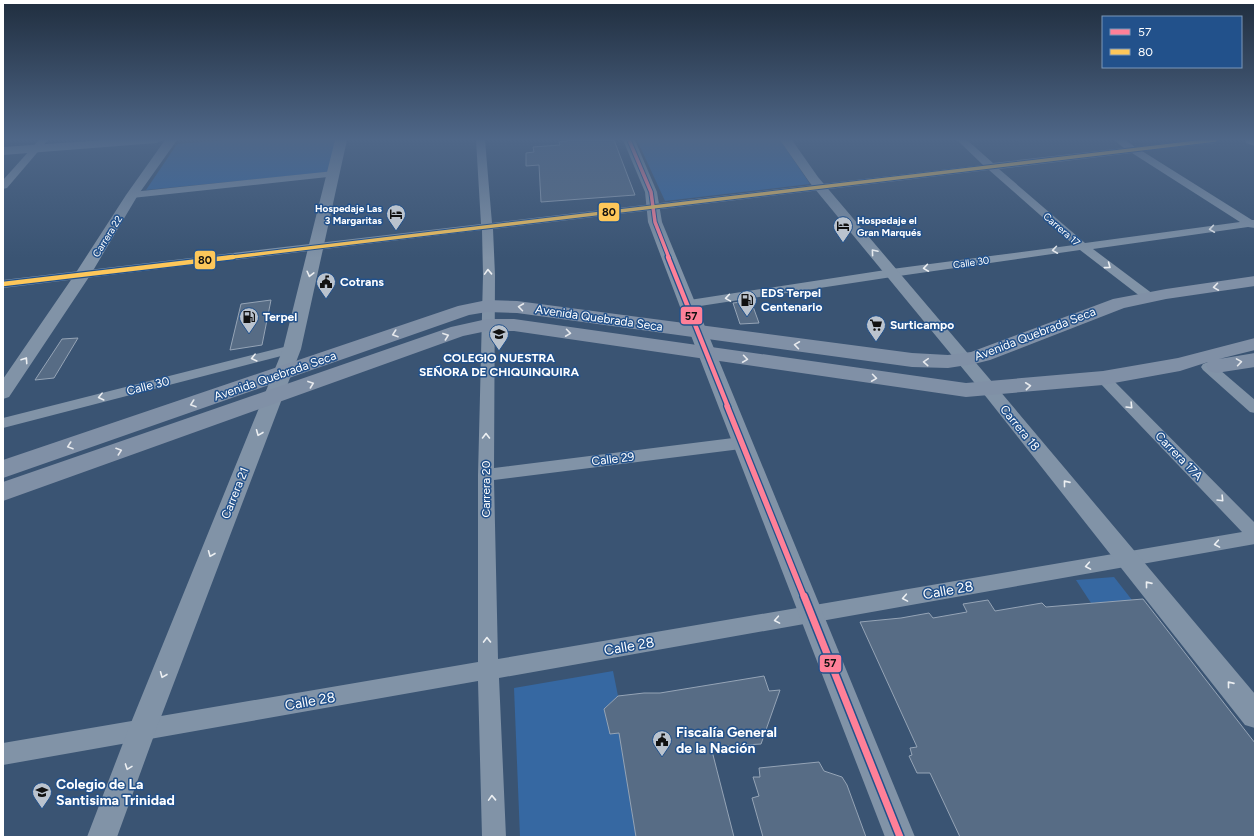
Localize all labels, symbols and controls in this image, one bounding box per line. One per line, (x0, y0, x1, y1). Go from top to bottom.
legend (1102, 16, 1242, 68)
text: 57 (1138, 25, 1152, 39)
text: 80 (1138, 45, 1153, 59)
place label: Hospedaje Las 3 Margaritas (315, 202, 382, 227)
line badge: 80 (598, 202, 620, 222)
hotel icon: Hospedaje Las 3 Margaritas (385, 203, 407, 231)
text: 80 (602, 206, 616, 219)
street label: Carrera 17 (1040, 210, 1083, 249)
street label: Carrera 22 (90, 213, 125, 259)
place label: Hospedaje el Gran Marqués (857, 214, 921, 239)
hotel icon: Hospedaje el Gran Marqués (832, 215, 854, 243)
one-way arrow (1208, 224, 1215, 233)
one-way arrow (1052, 246, 1058, 255)
line badge: 80 (194, 250, 216, 270)
one-way arrow (872, 250, 879, 257)
text: 80 (198, 254, 212, 267)
street label: Calle 30 (952, 254, 990, 271)
one-way arrow (1103, 261, 1110, 268)
one-way arrow (923, 263, 929, 272)
one-way arrow (484, 269, 493, 275)
one-way arrow (307, 271, 315, 277)
public building icon: Cotrans (315, 271, 337, 299)
place label: Cotrans (340, 275, 384, 289)
one-way arrow (1213, 282, 1219, 291)
place label: EDS Terpel Centenario (761, 286, 822, 314)
fuel station icon: EDS Terpel Centenario (736, 289, 758, 317)
one-way arrow (725, 293, 731, 302)
street label: Avenida Quebrada Seca (534, 302, 664, 334)
one-way arrow (517, 303, 524, 312)
street label: Avenida Quebrada Seca (972, 304, 1098, 364)
fuel station icon: Terpel (238, 306, 260, 334)
line badge: 57 (680, 306, 703, 325)
place label: Terpel (263, 310, 297, 324)
text: 57 (685, 310, 697, 323)
supermarket icon: Surticampo (865, 314, 887, 342)
place label: Surticampo (890, 318, 954, 332)
school or university icon: COLEGIO NUESTRA SEÑORA DE CHIQUINQUIRA (488, 323, 510, 351)
one-way arrow (565, 328, 571, 337)
one-way arrow (392, 330, 399, 338)
one-way arrow (443, 332, 450, 340)
one-way arrow (794, 341, 800, 350)
street label: Avenida Quebrada Seca (212, 348, 338, 404)
place label: COLEGIO NUESTRA SEÑORA DE CHIQUINQUIRA (419, 351, 580, 379)
one-way arrow (251, 353, 258, 362)
one-way arrow (742, 354, 748, 363)
one-way arrow (923, 357, 929, 366)
one-way arrow (20, 358, 27, 365)
one-way arrow (1236, 358, 1242, 367)
one-way arrow (871, 373, 877, 382)
street label: Calle 30 (125, 374, 171, 398)
one-way arrow (307, 380, 314, 389)
one-way arrow (1025, 381, 1031, 390)
one-way arrow (98, 393, 105, 401)
one-way arrow (190, 399, 197, 407)
one-way arrow (1125, 401, 1133, 409)
street label: Carrera 18 (997, 402, 1043, 454)
street label: Carrera 17A (1152, 429, 1206, 483)
one-way arrow (256, 430, 264, 437)
one-way arrow (482, 433, 490, 439)
one-way arrow (67, 441, 74, 450)
one-way arrow (115, 448, 122, 456)
street label: Calle 29 (591, 449, 635, 469)
street label: Carrera 20 (479, 460, 493, 517)
street label: Carrera 21 (218, 465, 252, 521)
one-way arrow (1063, 481, 1070, 488)
one-way arrow (1216, 494, 1224, 502)
one-way arrow (1213, 539, 1220, 548)
one-way arrow (208, 550, 216, 557)
one-way arrow (1085, 561, 1092, 570)
street label: Calle 28 (922, 578, 975, 603)
one-way arrow (1146, 581, 1153, 588)
one-way arrow (902, 593, 908, 602)
one-way arrow (774, 615, 780, 624)
street label: Calle 28 (603, 634, 656, 659)
one-way arrow (483, 637, 491, 643)
line badge: 57 (819, 654, 842, 673)
text: 57 (824, 657, 836, 670)
one-way arrow (160, 671, 168, 678)
one-way arrow (1228, 682, 1235, 689)
street label: Calle 28 (284, 689, 337, 714)
place label: Fiscalía General de la Nación (676, 724, 777, 757)
public building icon: Fiscalía General de la Nación (651, 729, 673, 757)
one-way arrow (124, 763, 133, 770)
place label: Colegio de La Santisima Trinidad (56, 776, 175, 809)
school or university icon: Colegio de La Santisima Trinidad (31, 781, 53, 809)
one-way arrow (488, 795, 497, 801)

